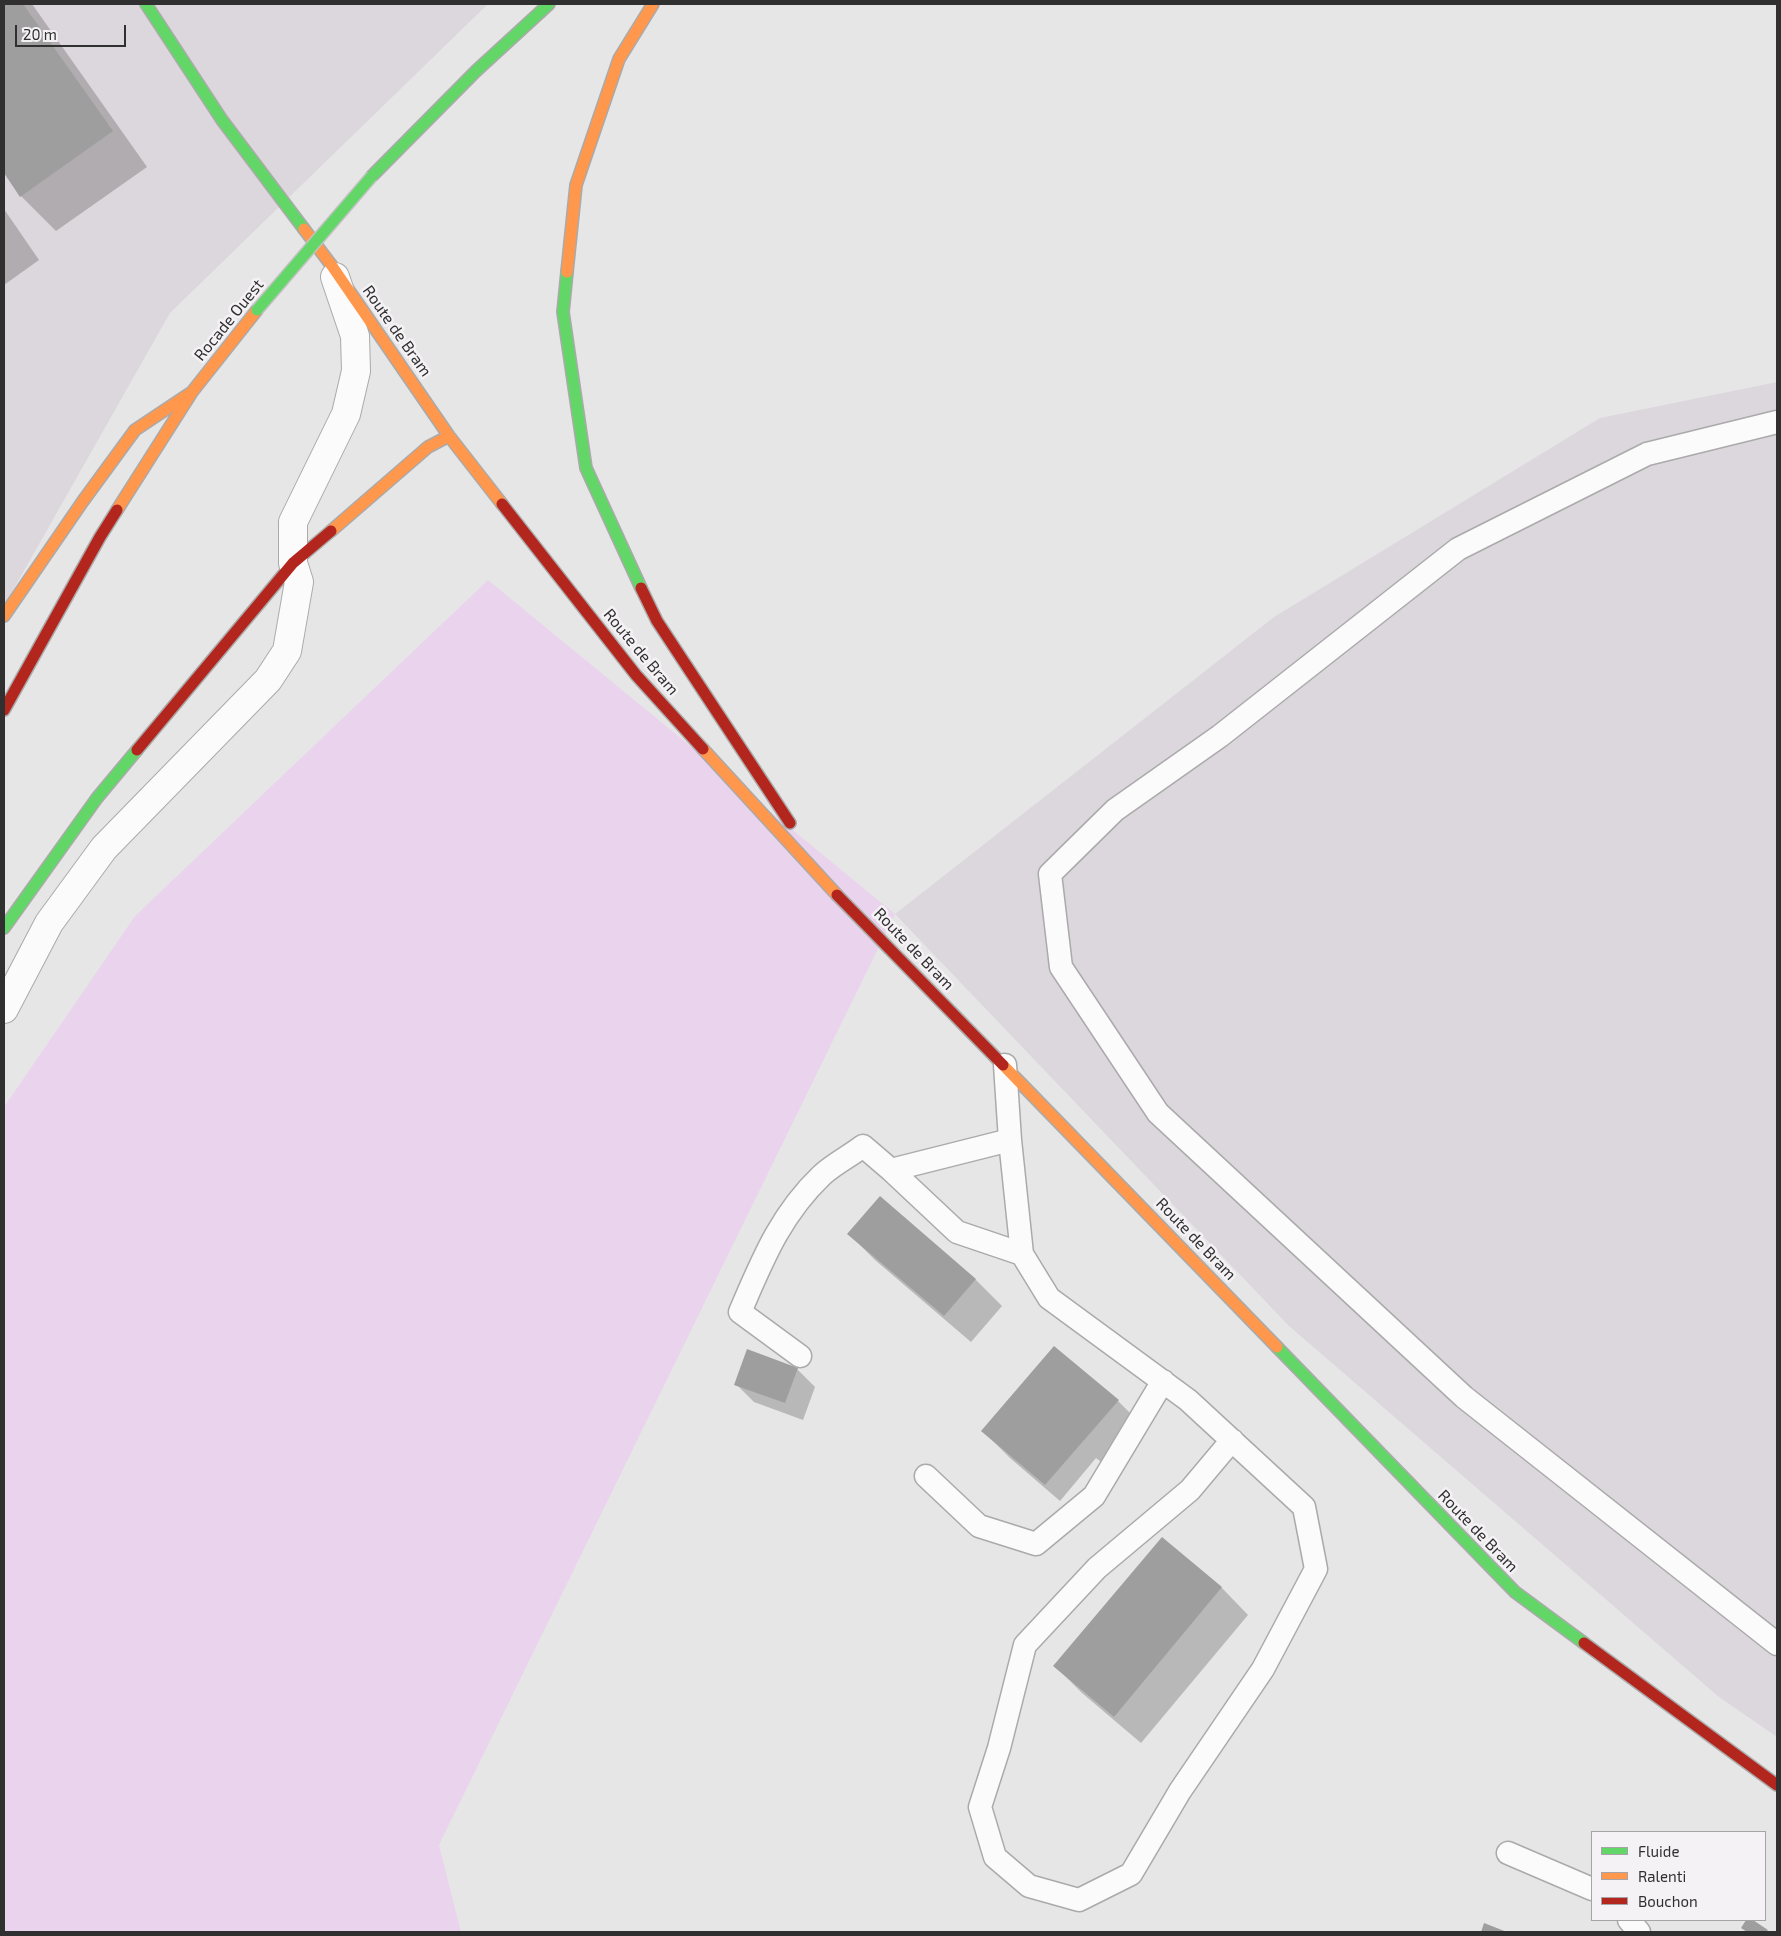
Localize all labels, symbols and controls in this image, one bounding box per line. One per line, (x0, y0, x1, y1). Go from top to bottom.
scale bar (18, 15, 129, 47)
text: 20 m (23, 25, 57, 43)
street label: Rocade Ouest (190, 275, 268, 365)
street label: Route de Bram (359, 282, 435, 380)
street label: Route de Bram (599, 605, 683, 699)
street label: Route de Bram (870, 904, 958, 994)
street label: Route de Bram (1152, 1194, 1240, 1284)
street label: Route de Bram (1434, 1486, 1522, 1576)
legend (1591, 1831, 1766, 1921)
text: Fluide (1638, 1842, 1679, 1860)
text: Ralenti (1638, 1867, 1686, 1885)
text: Bouchon (1638, 1892, 1698, 1910)

